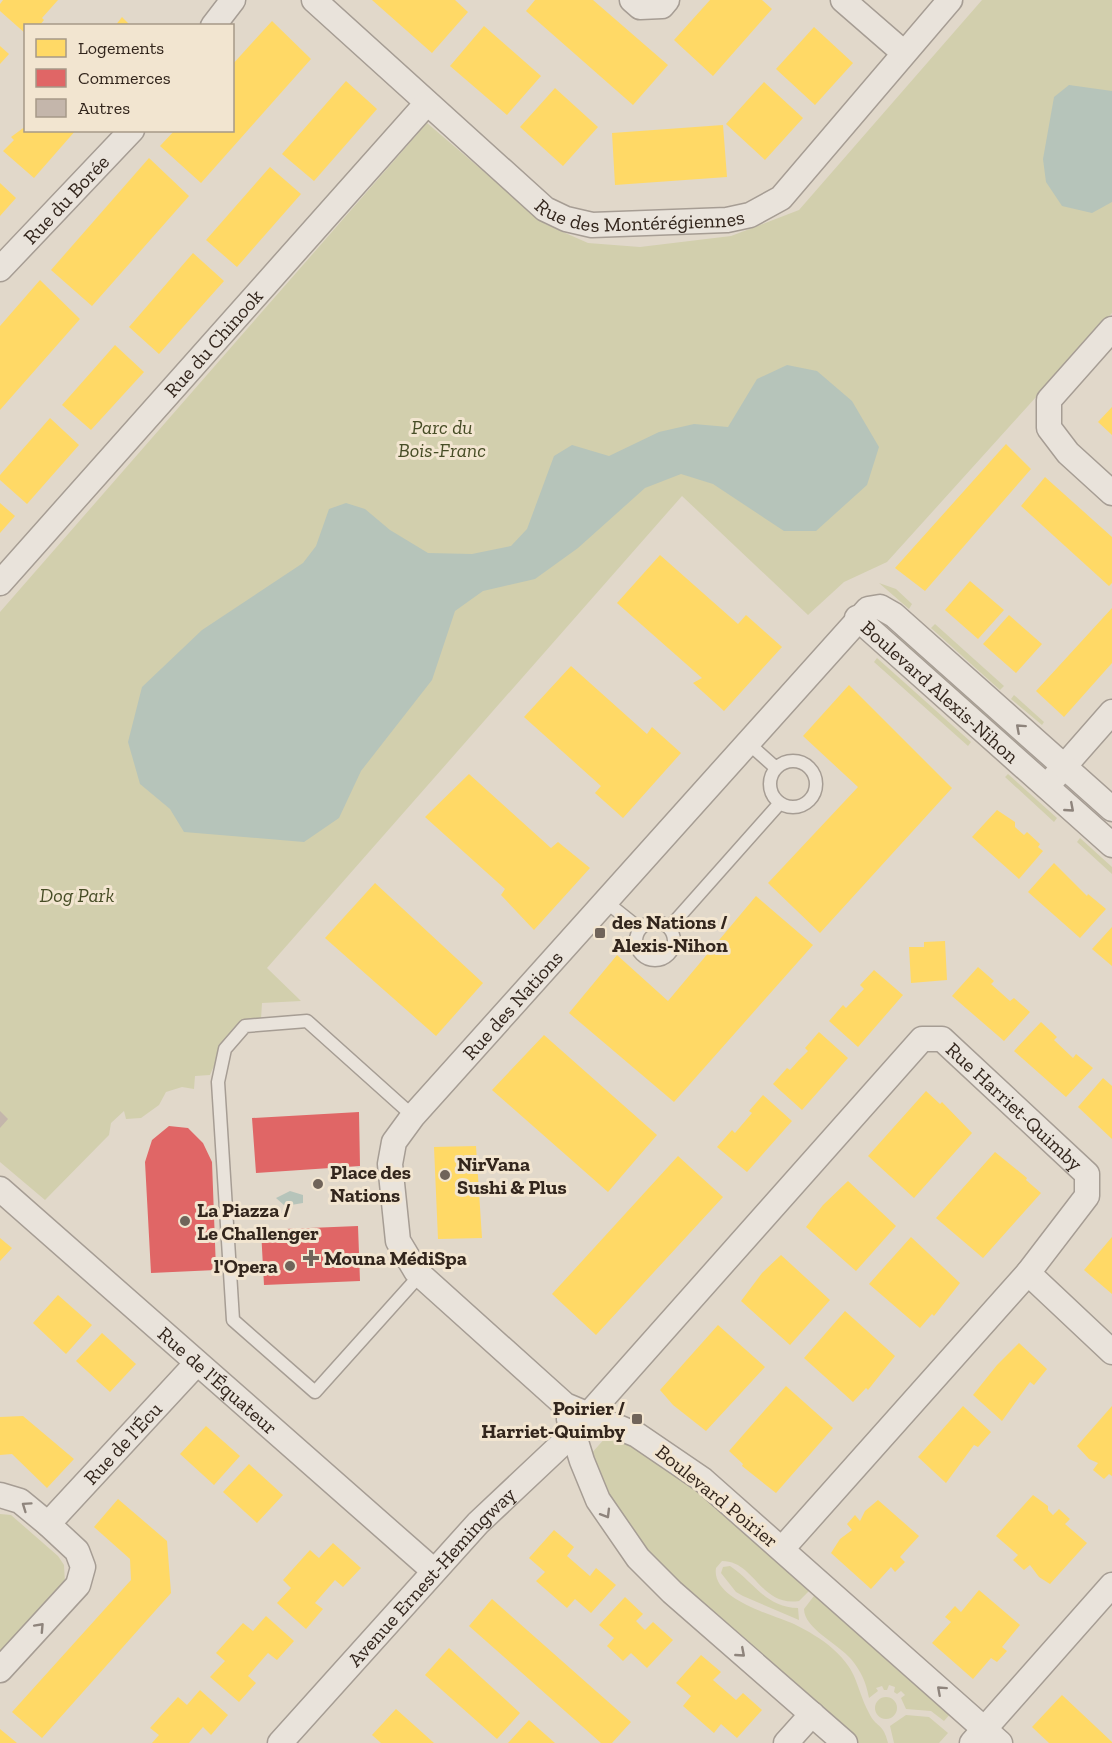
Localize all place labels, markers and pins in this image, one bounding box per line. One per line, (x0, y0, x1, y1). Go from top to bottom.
place label: des Nations / Alexis-Nihon (612, 910, 728, 957)
marker: des Nations / Alexis-Nihon (593, 926, 607, 940)
place label: NirVana Sushi & Plus (457, 1152, 567, 1199)
place label: Place des Nations (330, 1160, 411, 1207)
marker: NirVana Sushi & Plus (438, 1168, 452, 1182)
marker: Place des Nations (311, 1177, 325, 1191)
place label: La Piazza / Le Challenger (197, 1198, 319, 1245)
marker: La Piazza / Le Challenger (178, 1214, 192, 1228)
place label: Mouna MédiSpa (324, 1246, 467, 1270)
marker: Mouna MédiSpa (302, 1249, 320, 1267)
place label: l'Opera (214, 1254, 278, 1278)
marker: l'Opera (283, 1259, 297, 1273)
place label: Poirier / Harriet-Quimby (481, 1396, 625, 1443)
marker: Poirier / Harriet-Quimby (630, 1412, 644, 1426)

